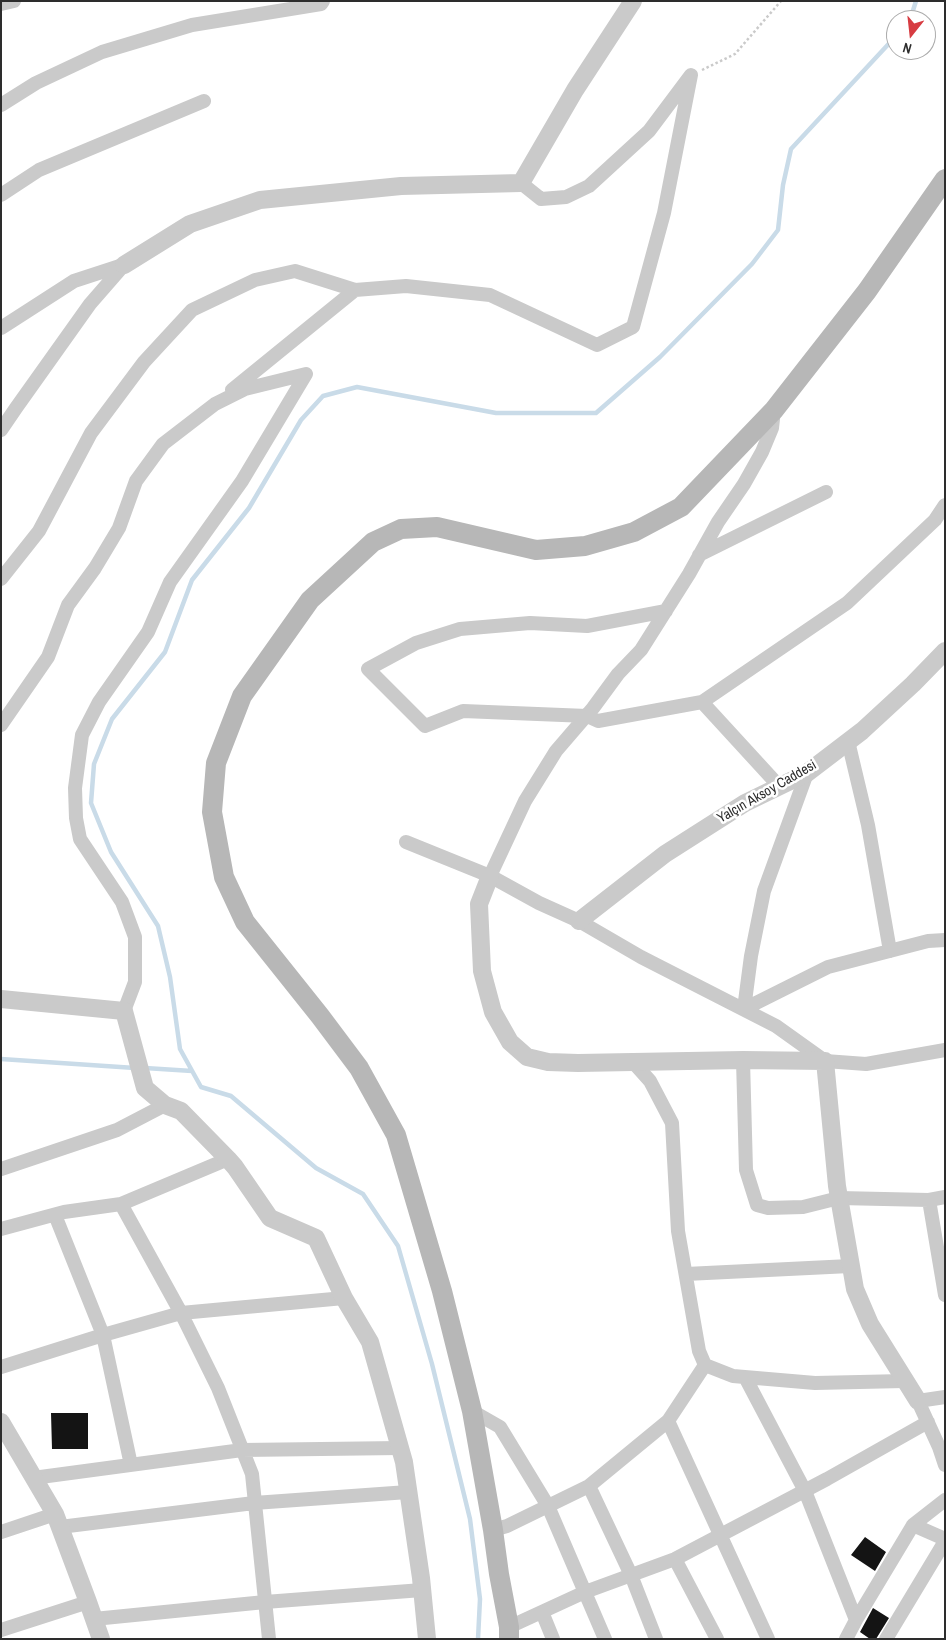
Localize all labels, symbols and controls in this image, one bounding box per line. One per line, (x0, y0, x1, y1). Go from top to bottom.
north arrow (886, 10, 936, 60)
text: N (901, 39, 914, 58)
street label: Yalçın Aksoy Caddesi (715, 757, 819, 827)

